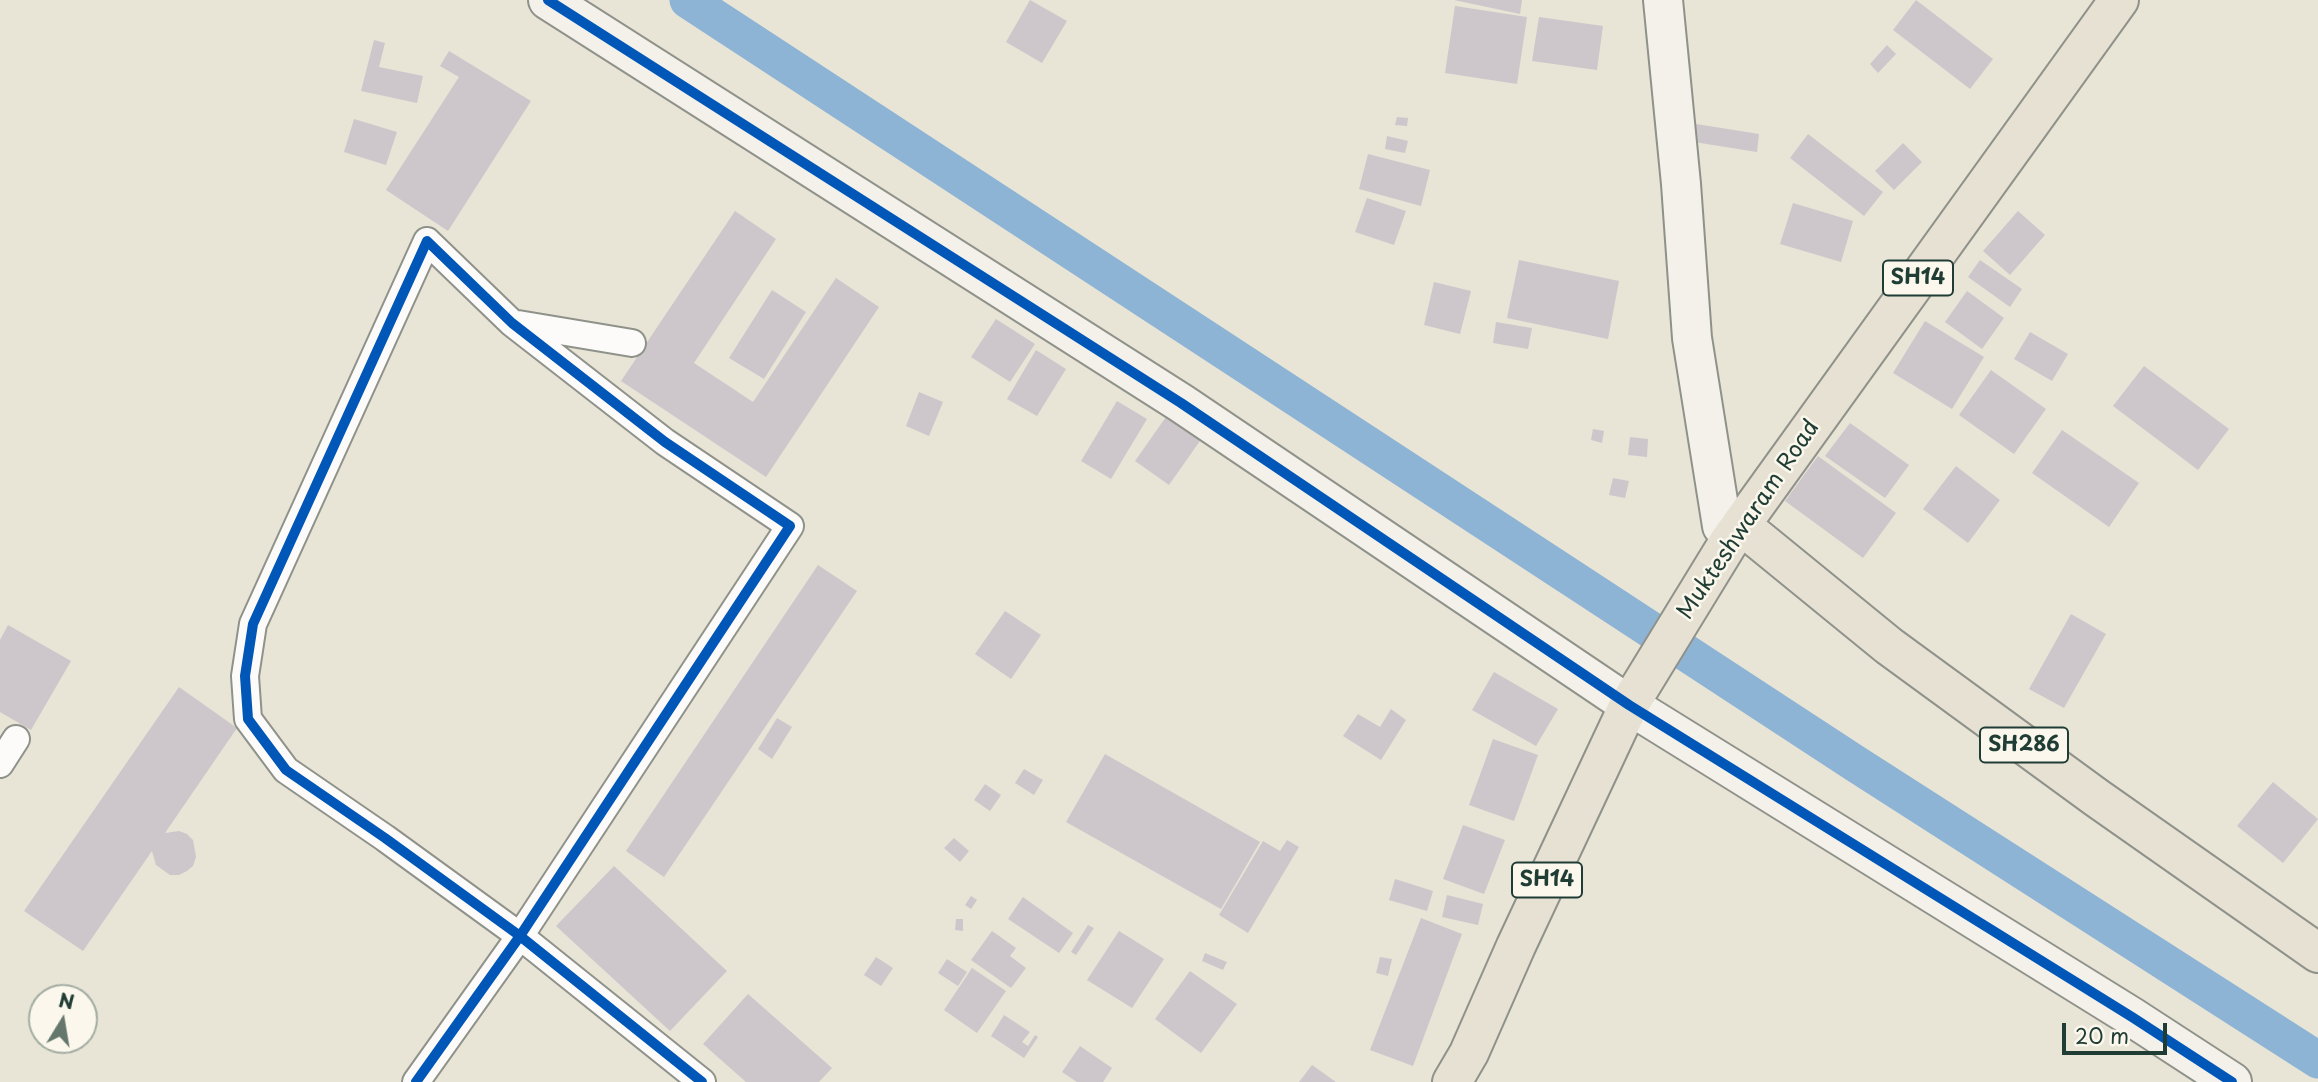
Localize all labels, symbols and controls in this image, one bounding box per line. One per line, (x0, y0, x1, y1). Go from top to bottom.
road number: SH14 (1883, 260, 1953, 296)
street label: Mukteshwaram Road (1672, 415, 1826, 625)
road number: SH286 (1980, 728, 2068, 762)
road number: SH14 (1512, 862, 1582, 898)
north arrow (28, 984, 98, 1054)
text: N (57, 985, 77, 1016)
scale bar (2066, 1009, 2171, 1052)
text: 20 m (2075, 1019, 2129, 1051)

